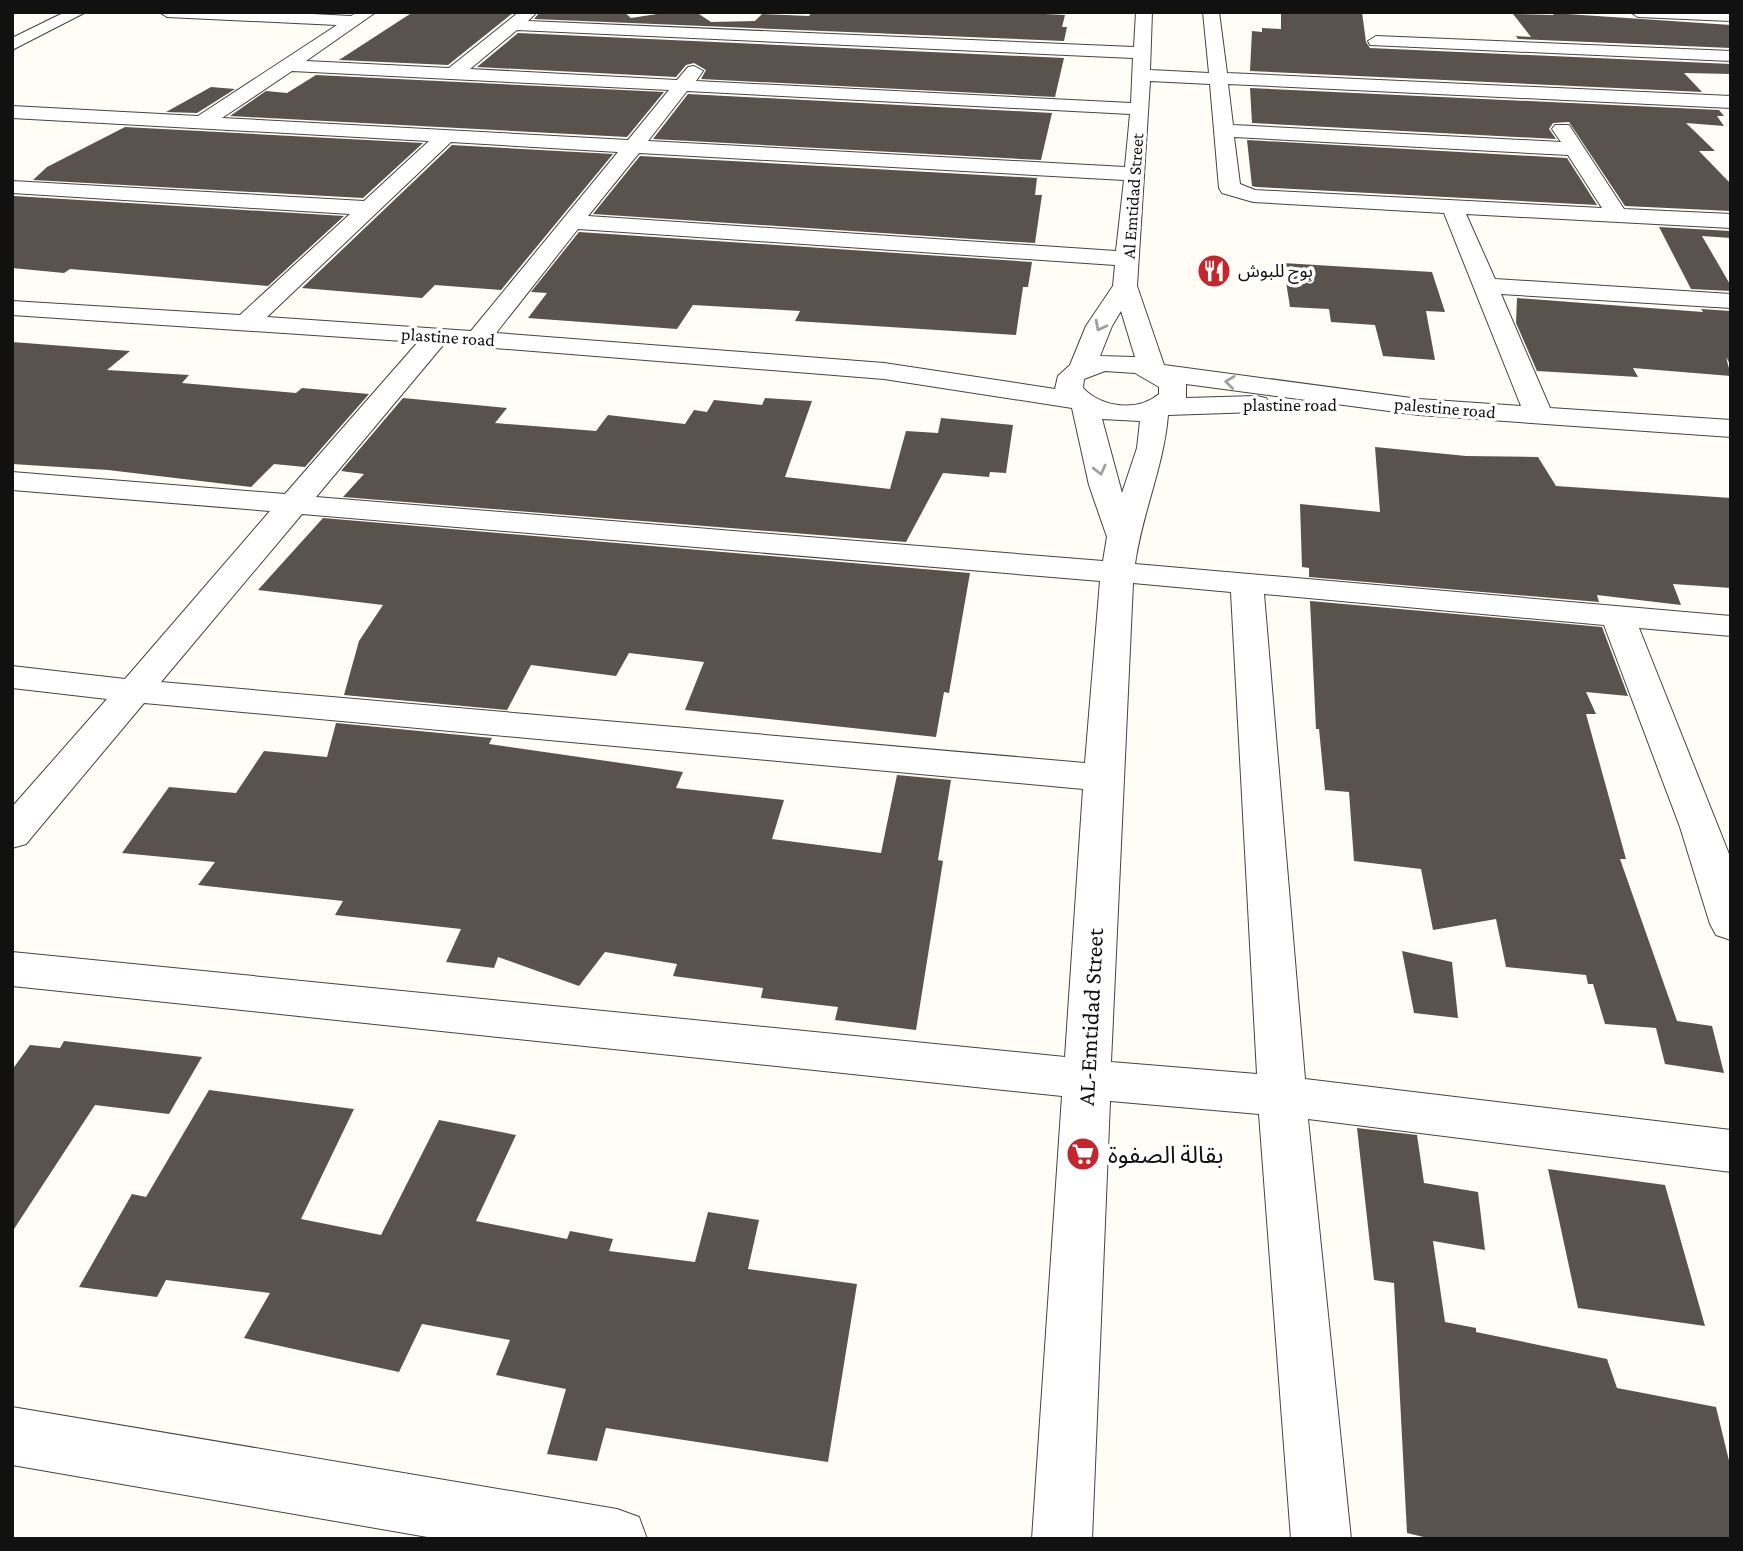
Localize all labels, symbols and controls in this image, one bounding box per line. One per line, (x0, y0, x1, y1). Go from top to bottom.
street label: Al Emtidad Street (1119, 131, 1147, 260)
restaurant icon: بوح للبوش (1195, 252, 1233, 290)
place label: بوح للبوش (1238, 261, 1313, 284)
one-way arrow (1095, 318, 1109, 331)
street label: plastine road (400, 324, 496, 350)
one-way arrow (1225, 374, 1236, 389)
street label: palestine road (1393, 394, 1497, 422)
street label: plastine road (1243, 395, 1337, 415)
one-way arrow (1092, 464, 1106, 476)
street label: AL-Emtidad Street (1072, 926, 1108, 1107)
supermarket icon: بقالة الصفوة (1064, 1135, 1102, 1173)
place label: بقالة الصفوة (1108, 1141, 1223, 1169)

